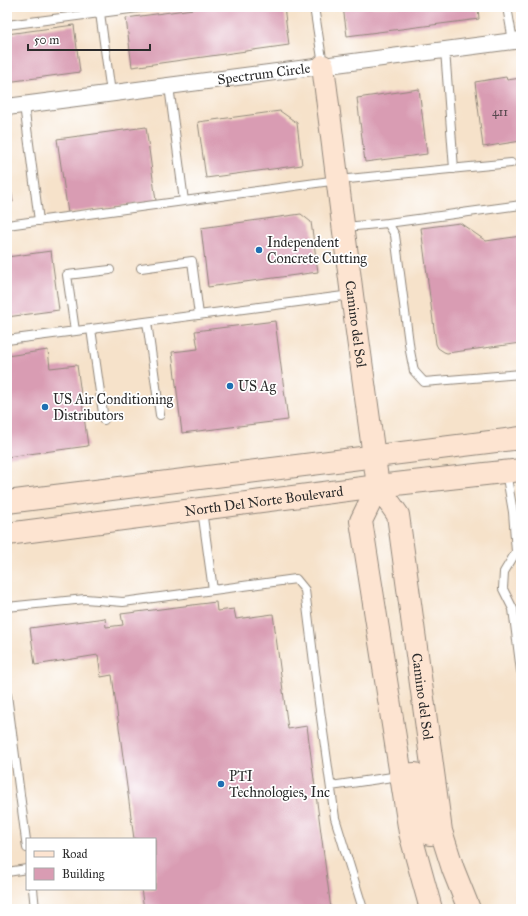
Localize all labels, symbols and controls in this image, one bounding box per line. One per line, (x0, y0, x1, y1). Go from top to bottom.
scale bar (28, 26, 150, 52)
text: 50 m (34, 33, 59, 47)
street label: Spectrum Circle (216, 60, 312, 88)
house number: 411 (492, 105, 508, 119)
place label: Independent Concrete Cutting (267, 234, 367, 267)
marker: Independent Concrete Cutting (254, 245, 264, 255)
street label: Camino del Sol (341, 280, 370, 369)
place label: US Ag (238, 378, 276, 395)
marker: US Ag (225, 381, 235, 391)
place label: US Air Conditioning Distributors (53, 391, 174, 424)
marker: US Air Conditioning Distributors (40, 402, 50, 412)
street label: North Del Norte Boulevard (184, 483, 344, 520)
street label: Camino del Sol (408, 652, 437, 741)
place label: PTI Technologies, Inc (229, 768, 330, 801)
marker: PTI Technologies, Inc (216, 779, 226, 789)
legend (26, 838, 156, 890)
text: Road (62, 847, 88, 861)
text: Building (62, 867, 105, 882)

